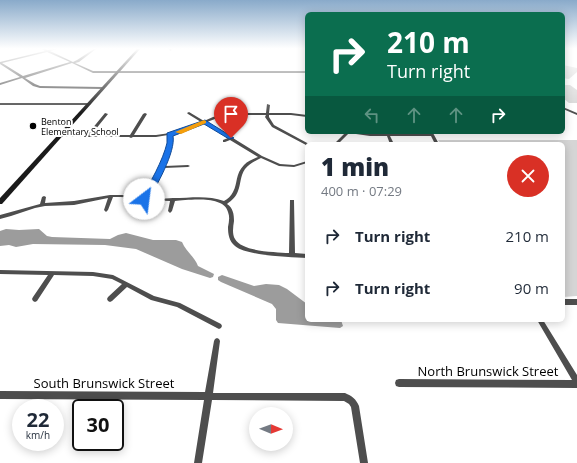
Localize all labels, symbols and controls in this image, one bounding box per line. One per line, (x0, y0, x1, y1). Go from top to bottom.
text: 210 m (387, 23, 470, 61)
icon: right (321, 28, 373, 80)
text: Turn right (387, 59, 470, 83)
pin (214, 97, 248, 138)
icon: arrive (220, 103, 242, 125)
icon: left (361, 104, 383, 126)
icon: ahead (403, 104, 425, 126)
icon: ahead (445, 104, 467, 126)
icon: right (487, 104, 509, 126)
place label: Benton Elementary School (41, 115, 119, 138)
marker: Benton Elementary School (28, 121, 38, 131)
text: 1 min (321, 150, 389, 183)
button: close (507, 155, 549, 197)
position arrow (123, 178, 165, 220)
text: 400 m · 07:29 (321, 182, 402, 200)
icon: right (321, 225, 343, 247)
text: Turn right (355, 226, 430, 246)
text: 210 m (505, 226, 549, 246)
icon: right (321, 277, 343, 299)
text: Turn right (355, 278, 430, 298)
text: 90 m (514, 278, 549, 298)
street label: North Brunswick Street (418, 362, 559, 380)
street label: South Brunswick Street (34, 374, 175, 392)
speed limit sign: 30 (72, 399, 124, 451)
text: 22 (27, 406, 49, 433)
north arrow (249, 407, 293, 451)
map controls (249, 407, 293, 451)
text: km/h (26, 428, 50, 442)

